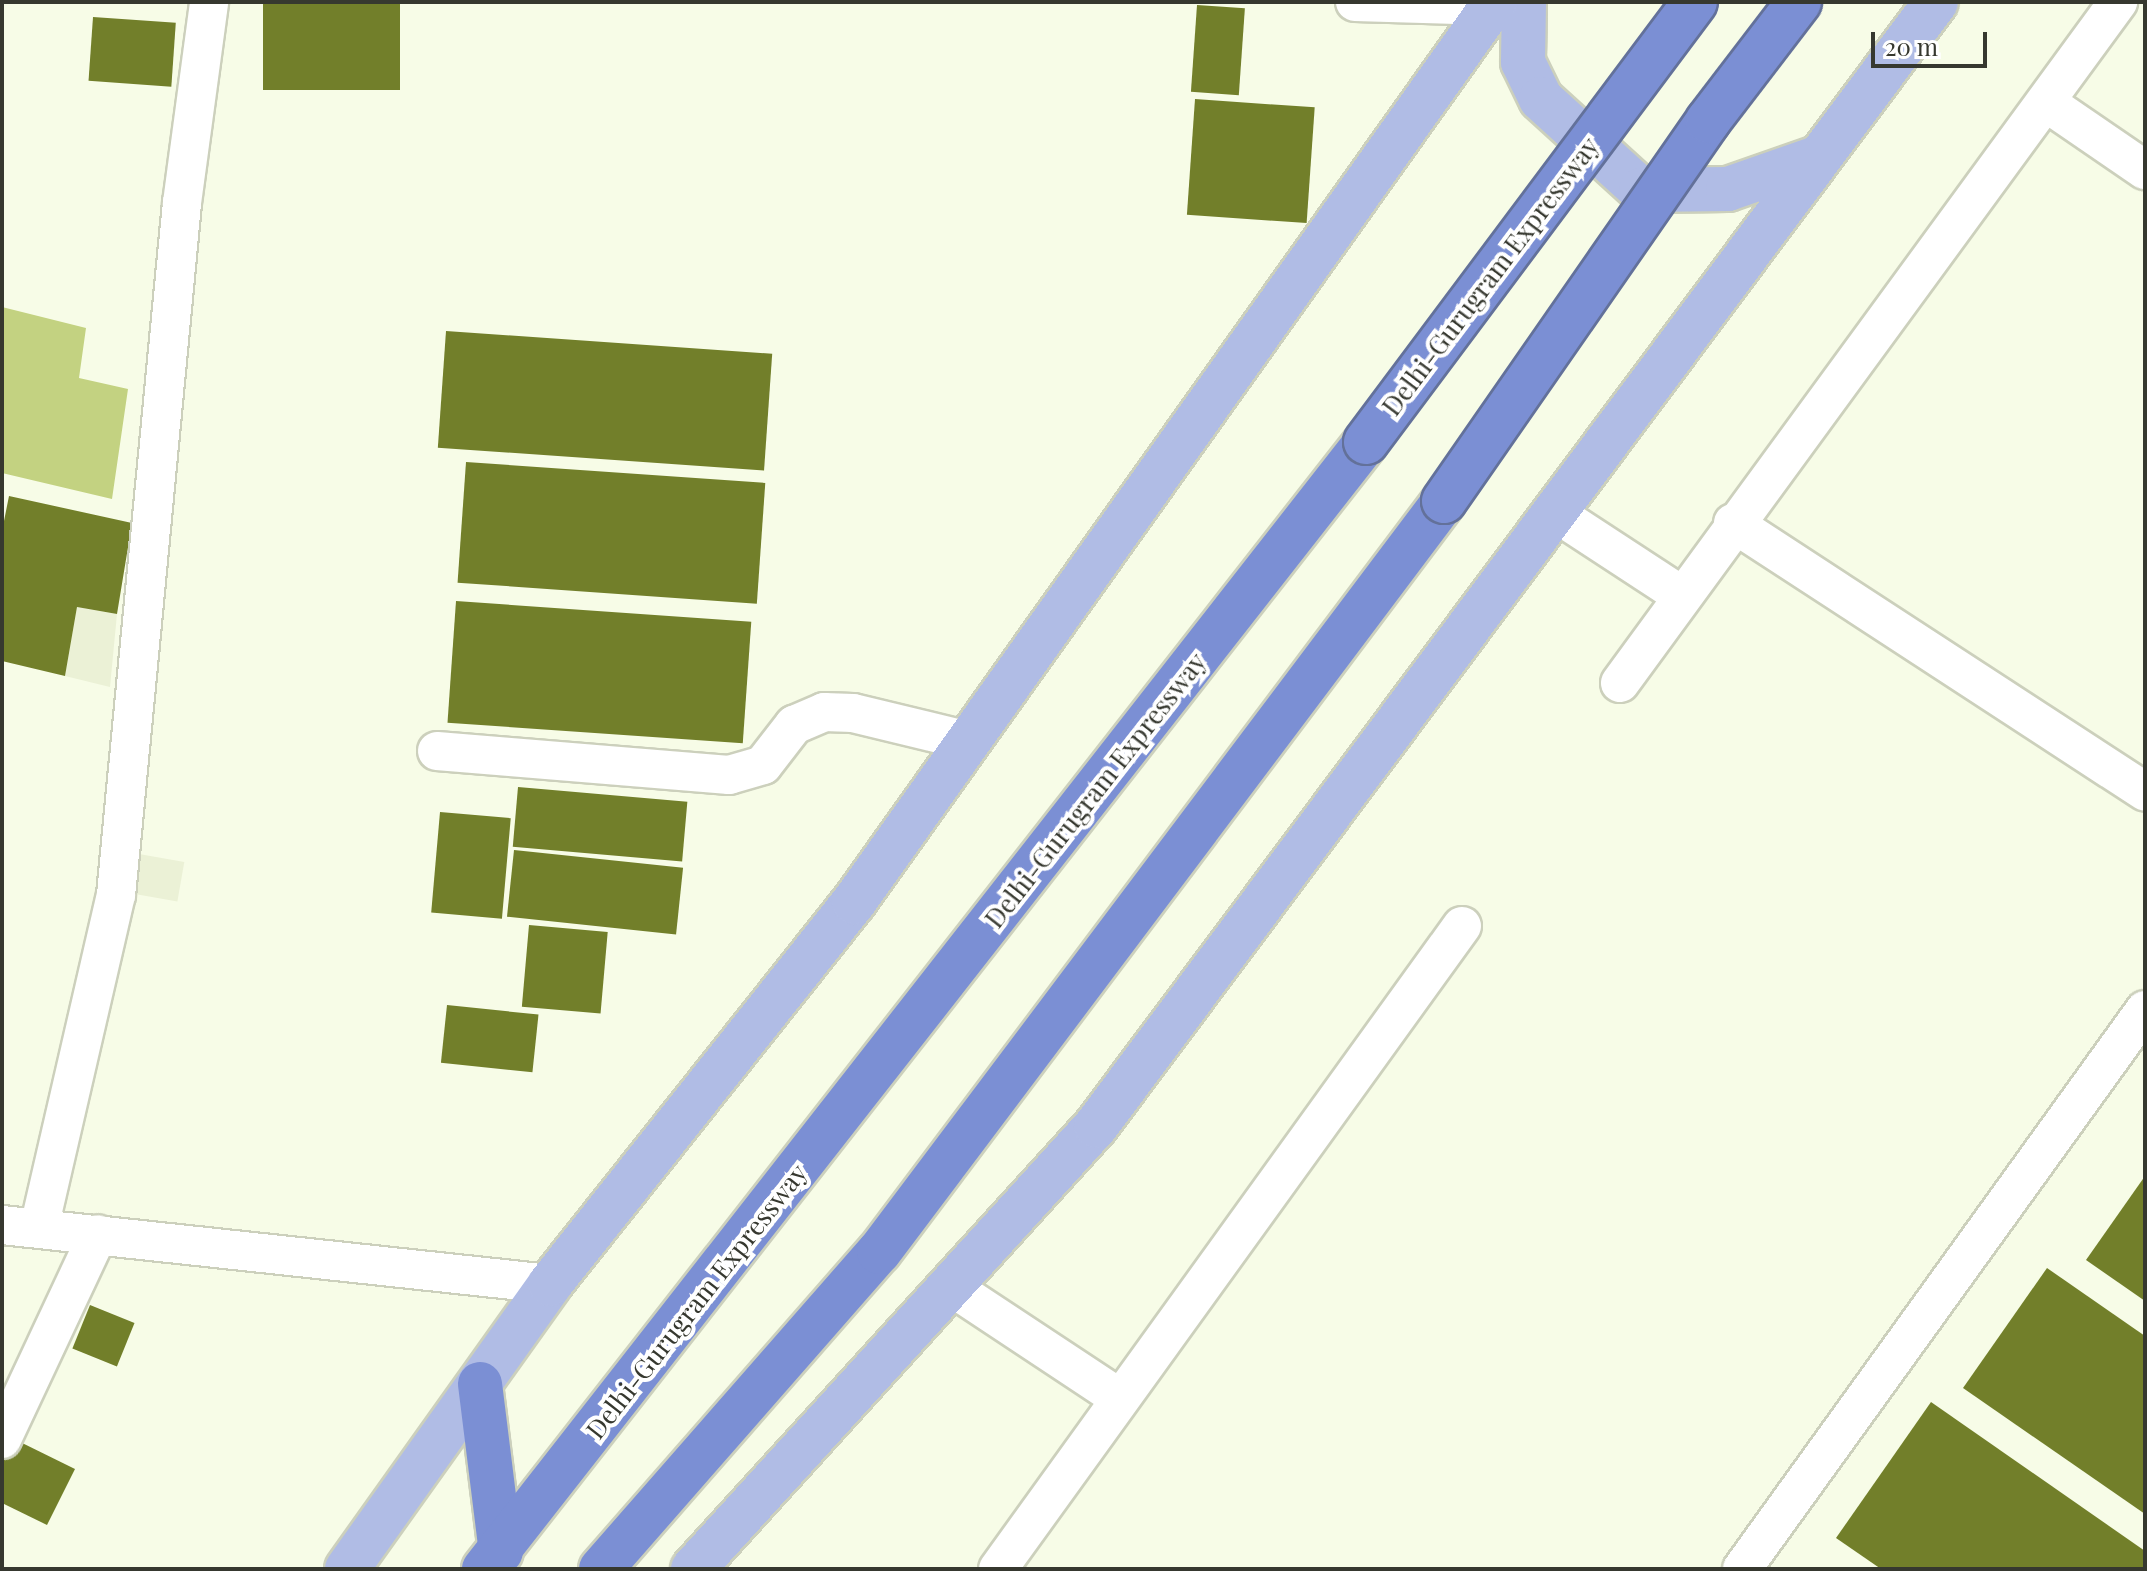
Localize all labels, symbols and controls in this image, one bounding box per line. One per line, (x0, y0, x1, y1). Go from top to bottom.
scale bar (1875, 16, 1991, 66)
text: 20 m (1885, 30, 1938, 62)
street label: Delhi-Gurugram Expressway (1375, 131, 1605, 421)
street label: Delhi-Gurugram Expressway (978, 646, 1212, 934)
street label: Delhi-Gurugram Expressway (579, 1157, 813, 1445)

